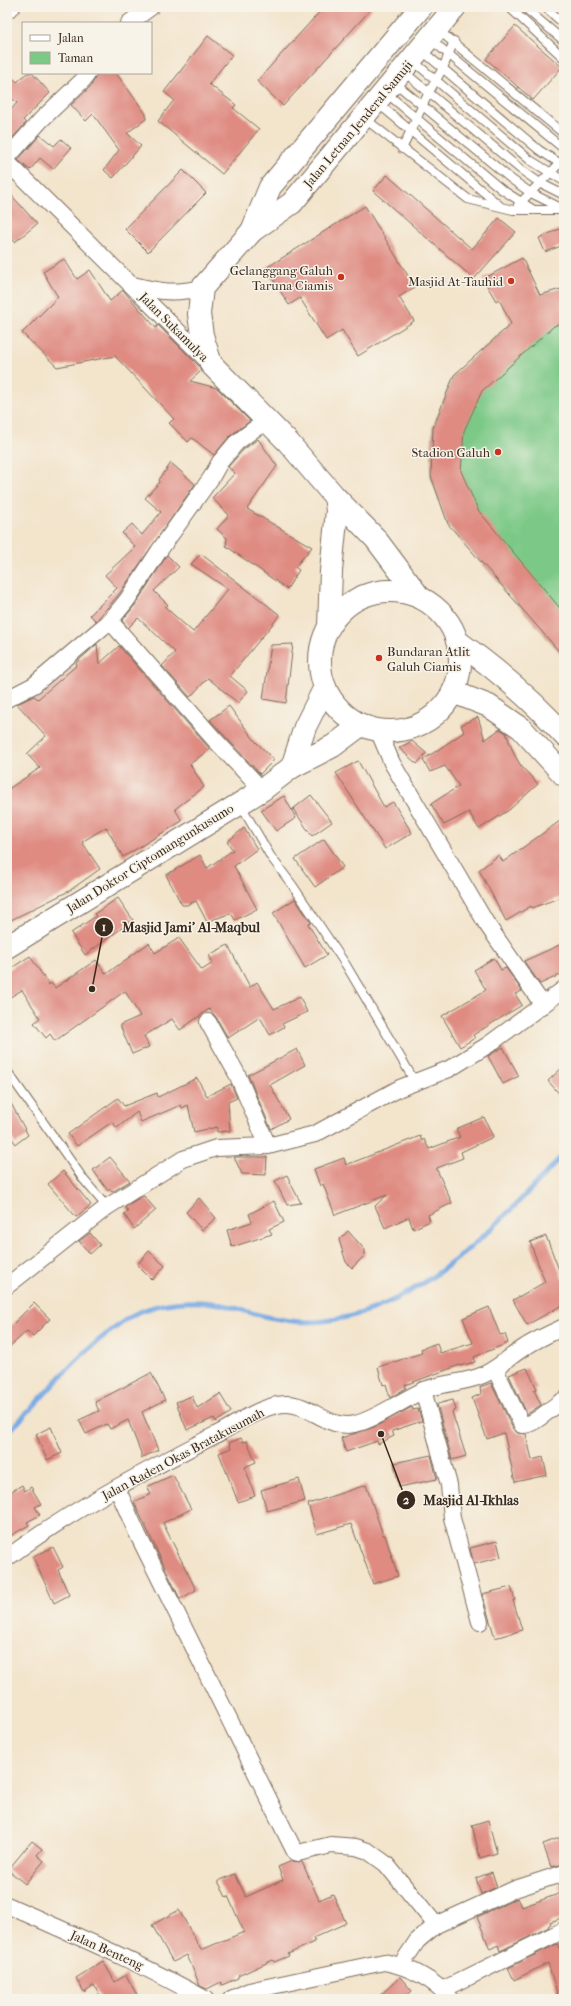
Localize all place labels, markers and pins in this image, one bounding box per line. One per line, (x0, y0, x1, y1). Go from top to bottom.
place label: Gelanggang Galuh Taruna Ciamis (230, 263, 334, 293)
marker: Gelanggang Galuh Taruna Ciamis (336, 272, 346, 282)
place label: Masjid At-Tauhid (408, 274, 504, 289)
marker: Masjid At-Tauhid (506, 276, 516, 286)
place label: Stadion Galuh (412, 445, 491, 460)
marker: Stadion Galuh (493, 447, 503, 457)
place label: Bundaran Atlit Galuh Ciamis (387, 644, 471, 674)
marker: Bundaran Atlit Galuh Ciamis (374, 653, 384, 663)
callout: Masjid Jami' Al-Maqbul (94, 914, 268, 940)
callout: Masjid Al-Ikhlas (396, 1487, 527, 1513)

